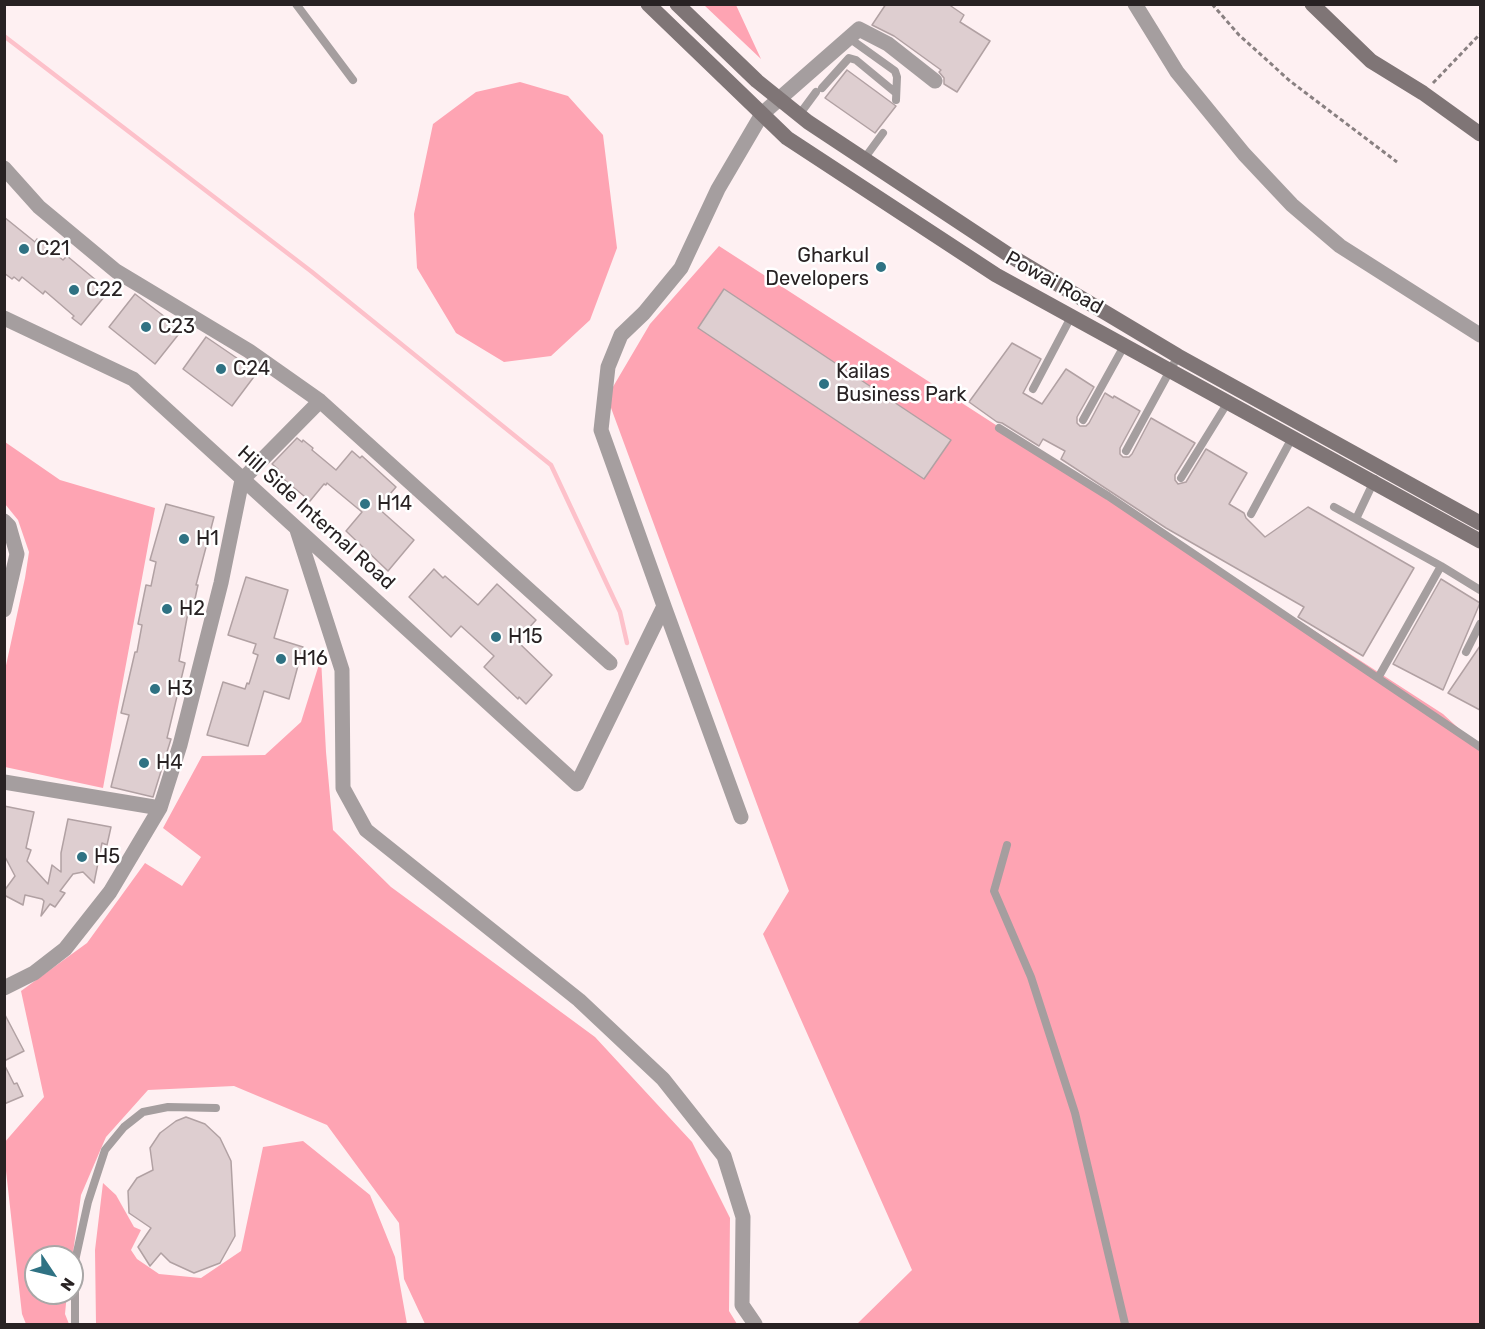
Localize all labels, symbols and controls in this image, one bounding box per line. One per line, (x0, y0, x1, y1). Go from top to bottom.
place label: C21 (36, 237, 70, 261)
marker: C21 (17, 242, 31, 256)
place label: Gharkul Developers (765, 244, 869, 291)
street label: Powai Road (1001, 246, 1107, 320)
marker: Gharkul Developers (874, 260, 888, 274)
place label: C22 (86, 278, 123, 302)
marker: C22 (67, 283, 81, 297)
place label: C23 (158, 315, 195, 339)
marker: C23 (139, 320, 153, 334)
place label: C24 (233, 357, 270, 381)
place label: Kailas Business Park (836, 360, 967, 407)
marker: C24 (214, 362, 228, 376)
marker: Kailas Business Park (817, 377, 831, 391)
street label: Hill Side Internal Road (232, 441, 400, 595)
place label: H14 (377, 492, 412, 516)
marker: H14 (358, 497, 372, 511)
place label: H1 (196, 527, 219, 551)
marker: H1 (177, 532, 191, 546)
place label: H2 (179, 597, 205, 621)
marker: H2 (160, 602, 174, 616)
place label: H15 (508, 625, 543, 649)
marker: H15 (489, 630, 503, 644)
place label: H16 (293, 647, 328, 671)
marker: H16 (274, 652, 288, 666)
place label: H3 (167, 677, 193, 701)
marker: H3 (148, 682, 162, 696)
place label: H4 (156, 751, 183, 775)
marker: H4 (137, 756, 151, 770)
place label: H5 (94, 845, 120, 869)
marker: H5 (75, 850, 89, 864)
north arrow (24, 1245, 84, 1305)
text: N (56, 1274, 79, 1295)

